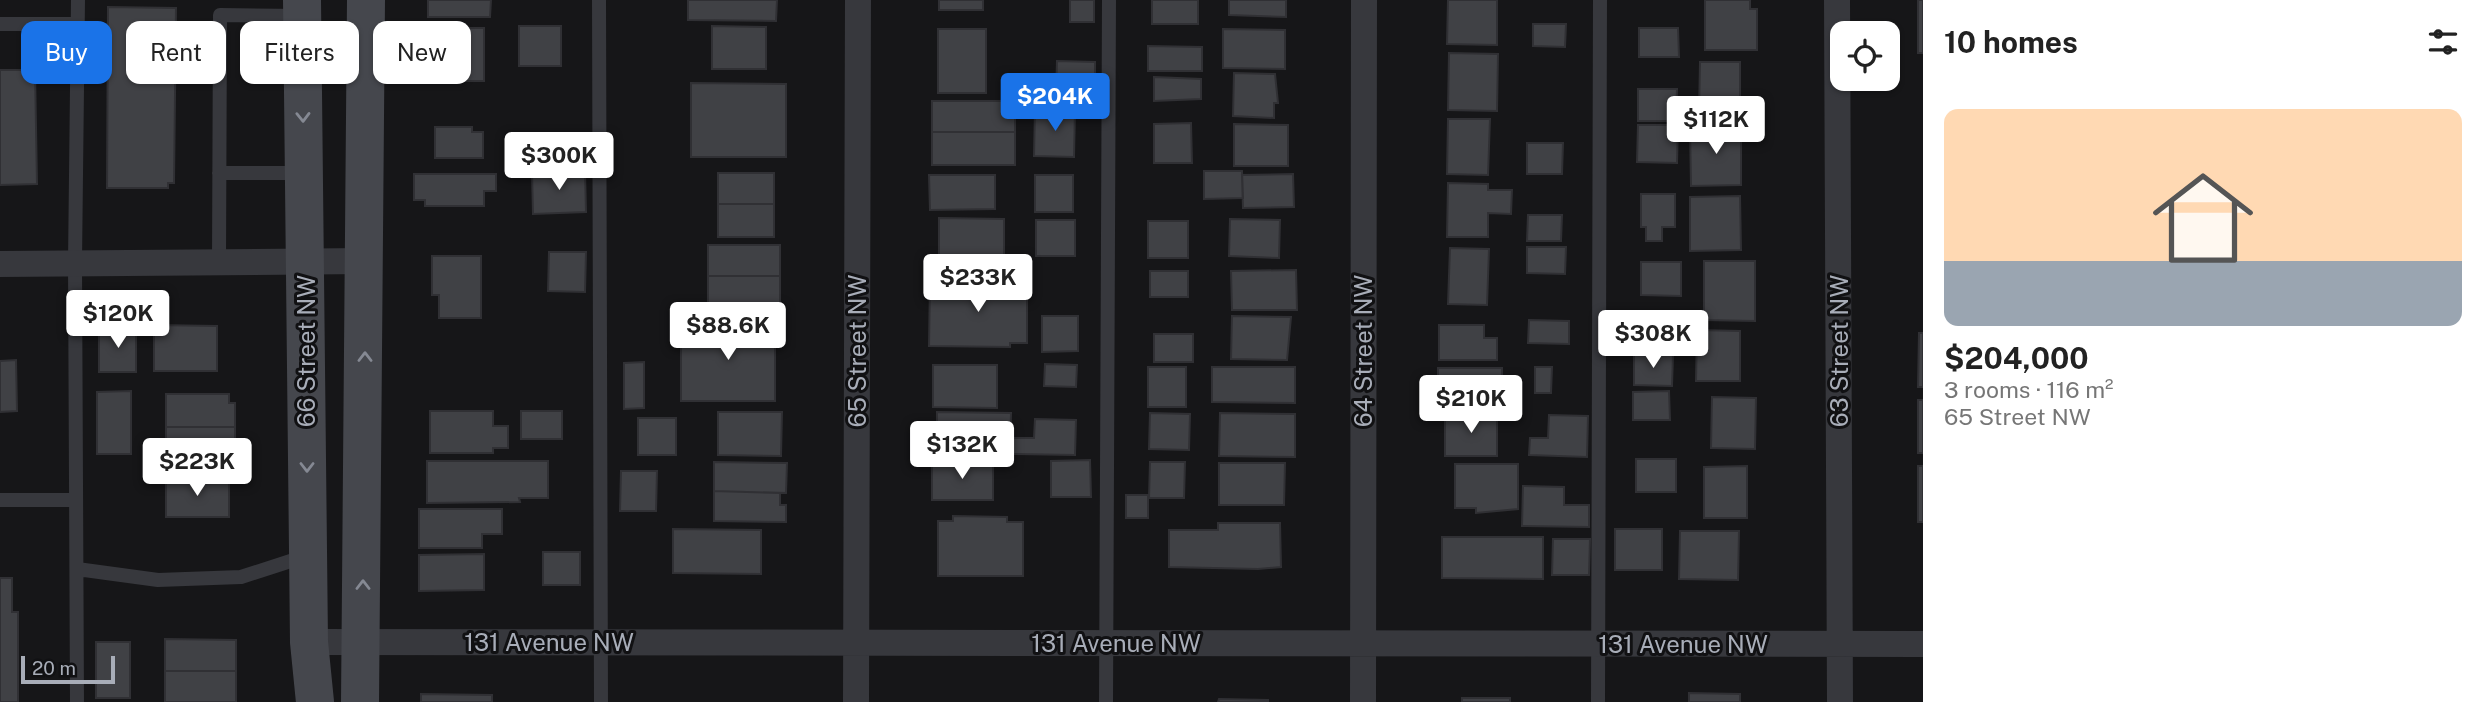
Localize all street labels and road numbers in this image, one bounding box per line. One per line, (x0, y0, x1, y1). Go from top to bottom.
street label: 65 Street NW (843, 274, 871, 428)
street label: 66 Street NW (292, 275, 320, 427)
street label: 64 Street NW (1349, 275, 1377, 427)
street label: 63 Street NW (1825, 275, 1853, 427)
street label: 131 Avenue NW (464, 628, 634, 656)
street label: 131 Avenue NW (1031, 629, 1201, 657)
street label: 131 Avenue NW (1598, 630, 1768, 658)

